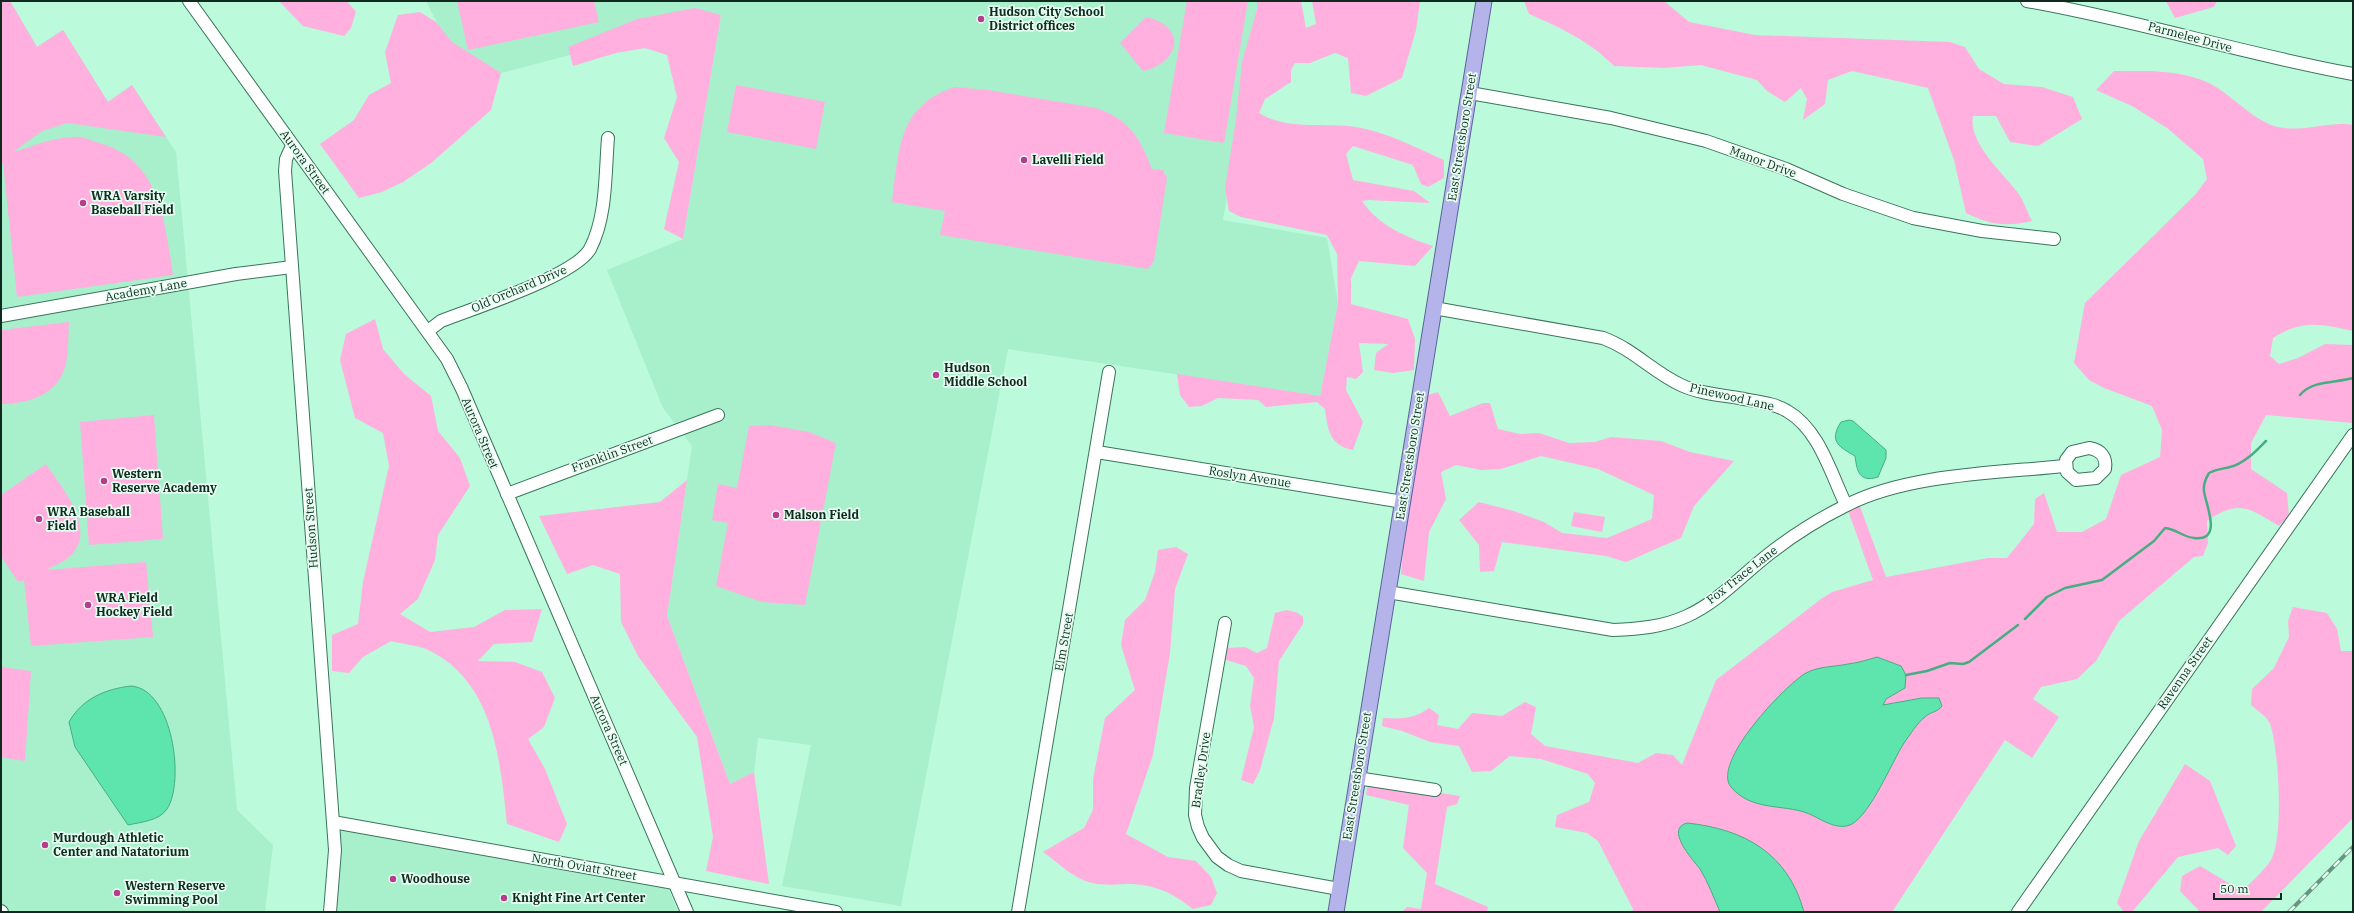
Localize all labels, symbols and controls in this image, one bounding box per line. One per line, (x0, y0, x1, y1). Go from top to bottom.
place label: Hudson City School District offices (989, 4, 1104, 33)
marker: Hudson City School District offices (976, 14, 986, 24)
street label: Parmelee Drive (2146, 18, 2234, 55)
street label: East Streetsboro Street (1444, 72, 1479, 202)
street label: Aurora Street (277, 127, 334, 197)
street label: Manor Drive (1728, 143, 1799, 181)
place label: Lavelli Field (1032, 152, 1104, 167)
marker: Lavelli Field (1019, 155, 1029, 165)
place label: WRA Varsity Baseball Field (91, 188, 174, 217)
marker: WRA Varsity Baseball Field (78, 198, 88, 208)
street label: Old Orchard Drive (469, 262, 569, 315)
street label: Academy Lane (104, 275, 188, 304)
place label: Hudson Middle School (944, 360, 1027, 389)
marker: Hudson Middle School (931, 370, 941, 380)
street label: Pinewood Lane (1688, 380, 1776, 414)
street label: East Streetsboro Street (1392, 391, 1427, 521)
street label: Aurora Street (459, 395, 502, 471)
street label: Franklin Street (569, 432, 654, 475)
street label: Roslyn Avenue (1208, 463, 1292, 490)
place label: Western Reserve Academy (112, 466, 217, 495)
marker: Western Reserve Academy (99, 476, 109, 486)
street label: Hudson Street (300, 487, 321, 569)
place label: WRA Baseball Field (47, 504, 130, 533)
place label: Malson Field (784, 507, 859, 522)
marker: Malson Field (771, 510, 781, 520)
marker: WRA Baseball Field (34, 514, 44, 524)
street label: Fox Trace Lane (1703, 542, 1780, 607)
place label: WRA Field Hockey Field (96, 590, 173, 619)
marker: WRA Field Hockey Field (83, 600, 93, 610)
street label: Elm Street (1051, 611, 1076, 672)
street label: Ravenna Street (2154, 633, 2215, 712)
street label: Aurora Street (587, 692, 632, 768)
street label: East Streetsboro Street (1339, 711, 1374, 841)
street label: Bradley Drive (1188, 731, 1213, 809)
place label: Murdough Athletic Center and Natatorium (53, 830, 189, 859)
marker: Murdough Athletic Center and Natatorium (40, 840, 50, 850)
street label: North Oviatt Street (531, 850, 638, 883)
place label: Woodhouse (401, 871, 470, 886)
marker: Woodhouse (388, 874, 398, 884)
scale bar (2214, 875, 2281, 901)
place label: Western Reserve Swimming Pool (125, 878, 226, 907)
text: 50 m (2220, 881, 2249, 896)
marker: Western Reserve Swimming Pool (112, 888, 122, 898)
place label: Knight Fine Art Center (512, 890, 646, 905)
marker: Knight Fine Art Center (499, 893, 509, 903)

